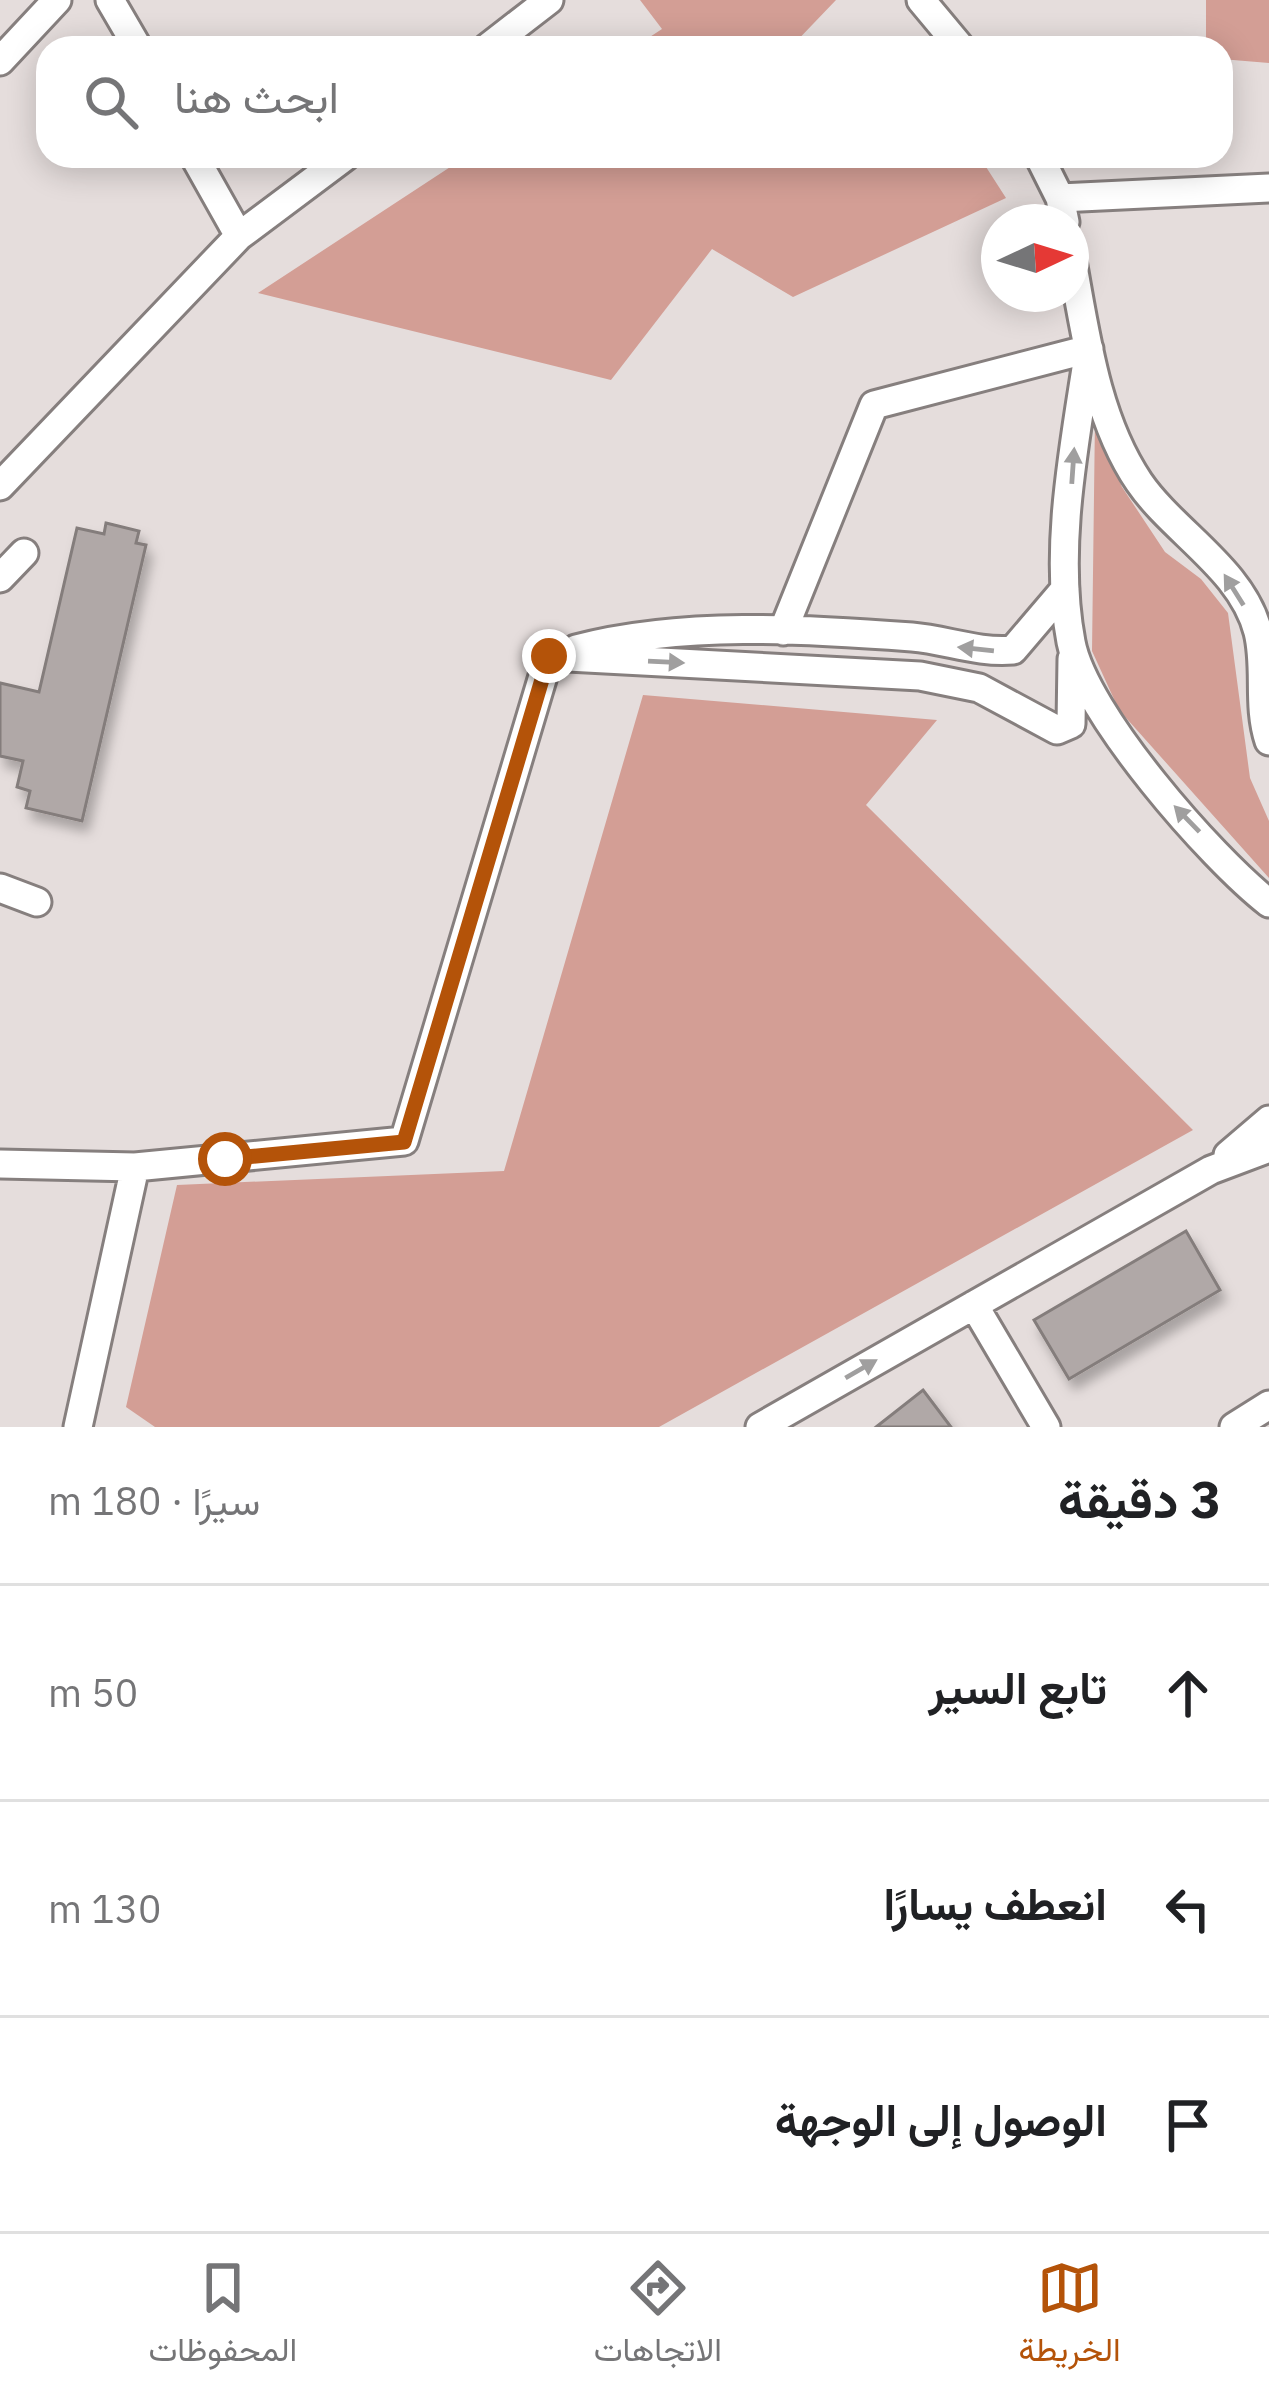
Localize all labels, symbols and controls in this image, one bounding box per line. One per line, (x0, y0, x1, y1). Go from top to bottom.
search box (36, 36, 1233, 168)
text: ابحث هنا (174, 67, 339, 125)
icon: search (78, 69, 144, 135)
north arrow (981, 204, 1089, 312)
one-way arrow (1064, 446, 1083, 484)
one-way arrow (1223, 574, 1245, 606)
route end (522, 629, 576, 683)
one-way arrow (957, 639, 995, 658)
one-way arrow (648, 653, 686, 672)
one-way arrow (1174, 805, 1202, 834)
route start (198, 1132, 252, 1186)
one-way arrow (845, 1359, 878, 1380)
text: 3 دقيقة (1058, 1466, 1221, 1532)
text: سيرًا · 180 m (48, 1475, 260, 1526)
text: تابع السير (929, 1658, 1107, 1716)
icon: ahead (1155, 1660, 1221, 1726)
text: 50 m (48, 1667, 138, 1718)
text: انعطف يسارًا (883, 1874, 1107, 1932)
icon: left (1155, 1876, 1221, 1942)
text: 130 m (48, 1883, 161, 1934)
text: الوصول إلى الوجهة (775, 2090, 1107, 2148)
icon: arrive (1155, 2092, 1221, 2158)
tab: المحفوظات (148, 2255, 297, 2379)
tab: الاتجاهات (594, 2255, 722, 2379)
tab: الخريطة (1019, 2255, 1121, 2379)

